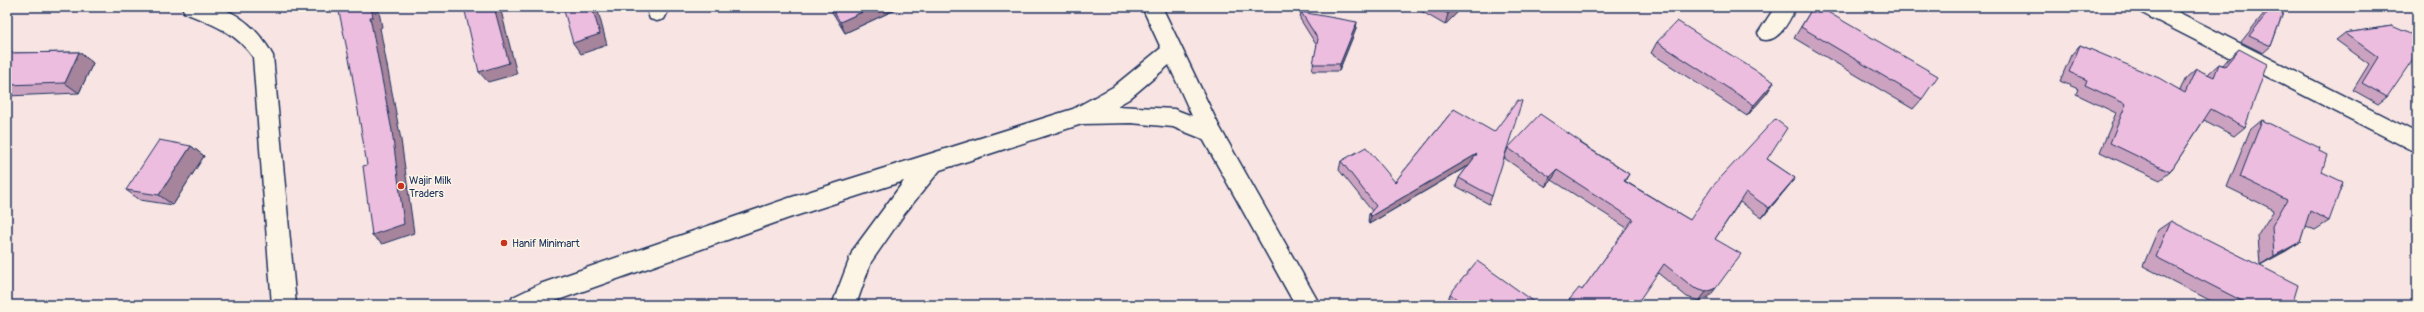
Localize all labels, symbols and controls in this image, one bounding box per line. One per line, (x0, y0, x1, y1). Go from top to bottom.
place label: Wajir Milk Traders (409, 174, 452, 200)
marker: Wajir Milk Traders (396, 181, 406, 191)
place label: Hanif Minimart (512, 237, 580, 250)
marker: Hanif Minimart (499, 238, 509, 248)

